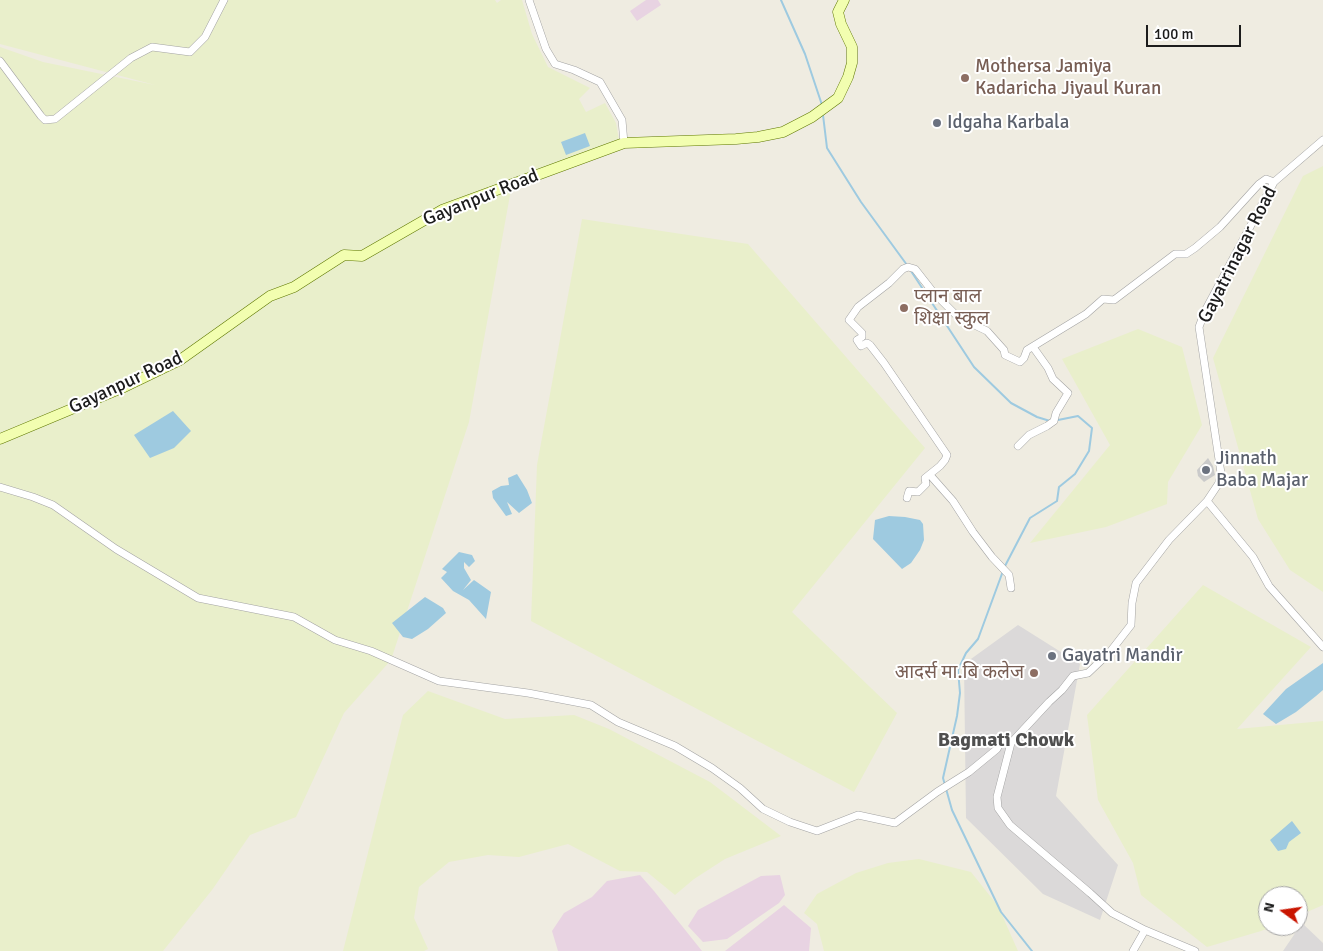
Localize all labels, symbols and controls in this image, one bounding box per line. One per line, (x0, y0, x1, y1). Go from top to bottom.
scale bar (1148, 15, 1243, 47)
text: 100 m (1154, 25, 1194, 43)
place label: Mothersa Jamiya Kadaricha Jiyaul Kuran (975, 56, 1161, 100)
marker: Mothersa Jamiya Kadaricha Jiyaul Kuran (959, 72, 971, 84)
place label: Idgaha Karbala (947, 112, 1069, 134)
marker: Idgaha Karbala (931, 117, 943, 129)
street label: Gayanpur Road (420, 164, 542, 232)
street label: Gayatrinagar Road (1194, 183, 1282, 327)
place label: प्लान बाल शिक्षा स्कुल (914, 286, 989, 330)
marker: प्लान बाल शिक्षा स्कुल (898, 302, 910, 314)
street label: Gayanpur Road (66, 347, 186, 419)
place label: Jinnath Baba Majar (1216, 448, 1308, 492)
marker: Jinnath Baba Majar (1200, 464, 1212, 476)
place label: Gayatri Mandir (1062, 645, 1182, 667)
marker: Gayatri Mandir (1046, 650, 1058, 662)
place label: आदर्स मा.बि कलेज (895, 662, 1024, 684)
marker: आदर्स मा.बि कलेज (1028, 667, 1040, 679)
district label: Bagmati Chowk (938, 729, 1074, 753)
north arrow (1258, 886, 1308, 936)
text: N (1260, 901, 1278, 914)

